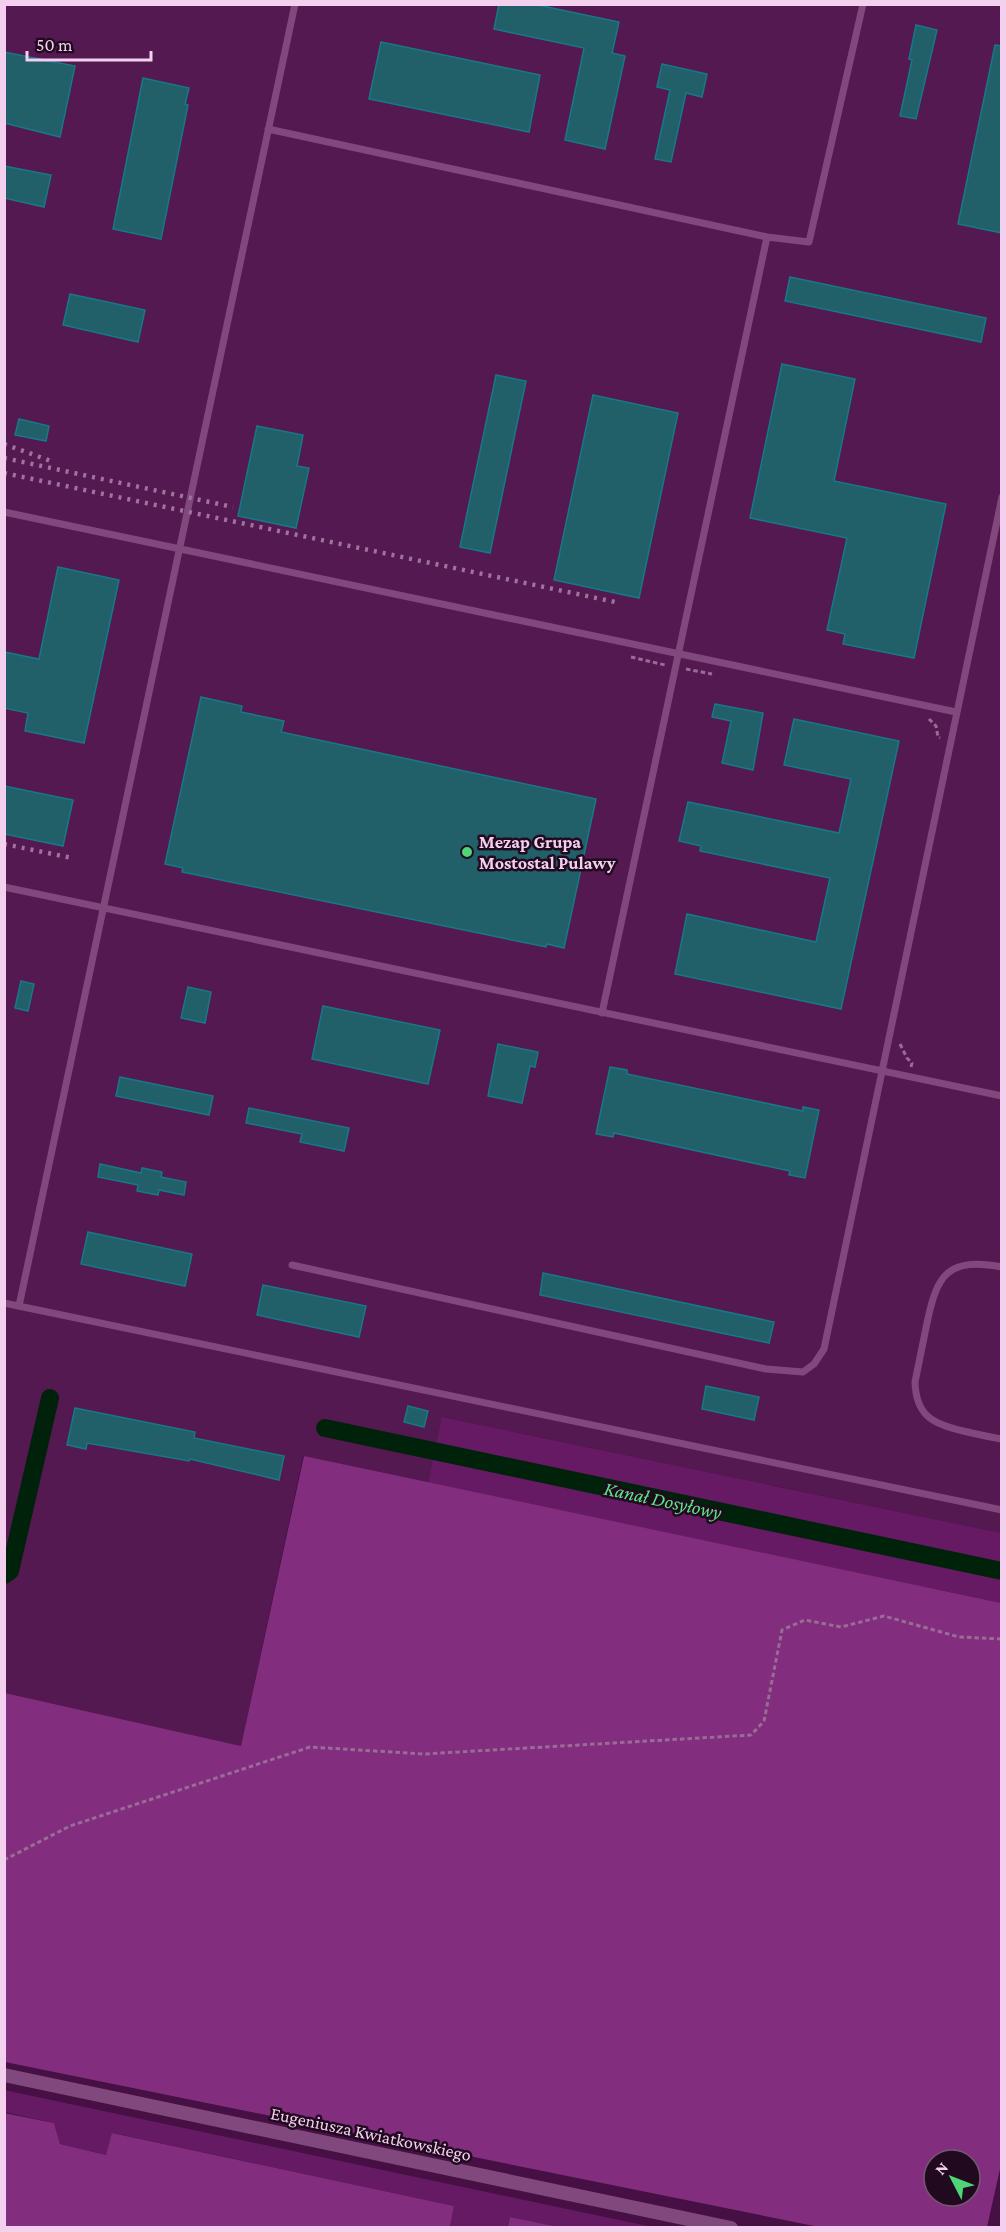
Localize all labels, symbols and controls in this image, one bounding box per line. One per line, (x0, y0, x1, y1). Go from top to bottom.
scale bar (27, 24, 152, 62)
text: 50 m (36, 35, 73, 55)
place label: Mezap Grupa Mostostal Pulawy (479, 832, 616, 873)
marker: Mezap Grupa Mostostal Pulawy (460, 845, 474, 859)
water label: Kanał Dosyłowy (602, 1477, 724, 1524)
street label: Eugeniusza Kwiatkowskiego (269, 2103, 473, 2165)
north arrow (922, 2148, 982, 2208)
text: N (931, 2158, 951, 2178)

